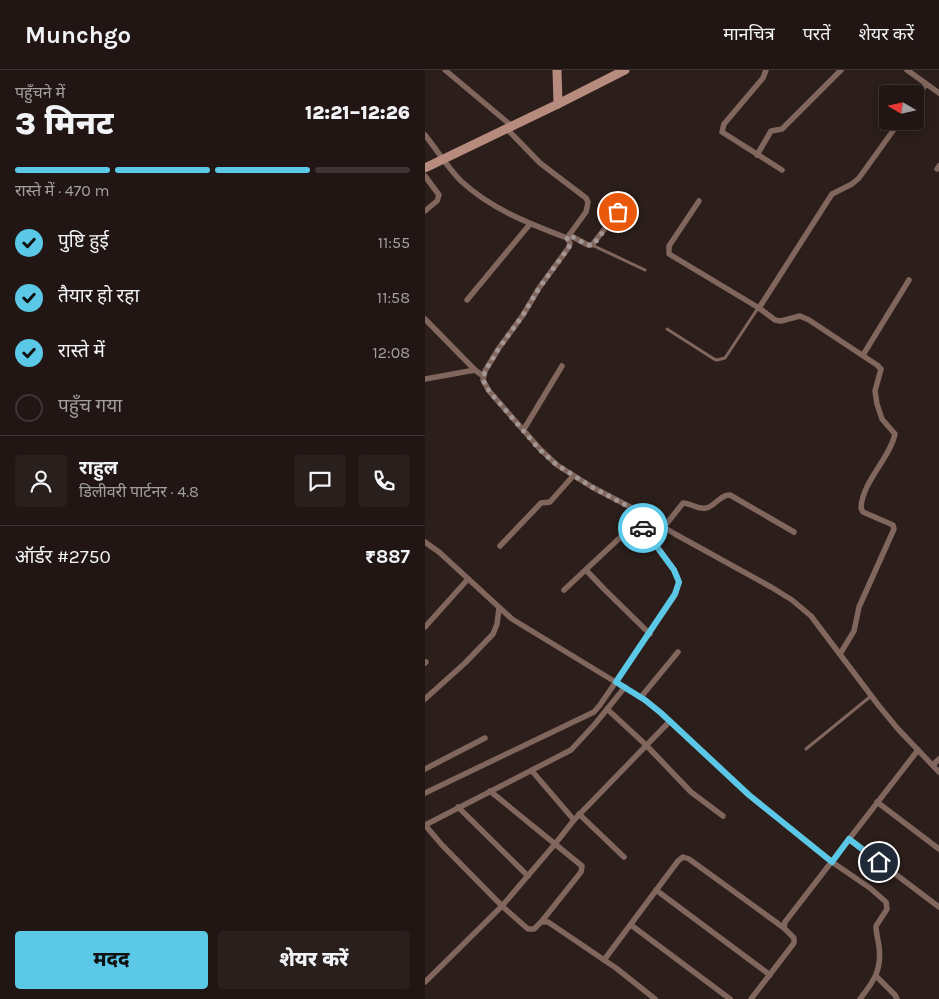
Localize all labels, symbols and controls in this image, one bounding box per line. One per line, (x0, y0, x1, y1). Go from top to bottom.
text: Munchgo (25, 21, 131, 49)
text: मानचित्र (723, 23, 775, 45)
text: परतें (803, 23, 830, 45)
text: शेयर करें (858, 23, 914, 45)
text: पहुँचने में (15, 83, 65, 102)
north arrow (879, 85, 924, 130)
map controls (879, 85, 924, 130)
text: 12:21–12:26 (305, 102, 410, 124)
text: 3 मिनट (15, 105, 113, 142)
text: रास्ते में · 470 m (15, 181, 110, 200)
pin (597, 191, 639, 233)
icon: bag (604, 198, 632, 226)
icon: check (15, 229, 43, 257)
text: पुष्टि हुई (58, 230, 109, 252)
text: 11:55 (378, 233, 410, 252)
icon: check (15, 284, 43, 312)
text: तैयार हो रहा (58, 285, 139, 307)
text: 11:58 (377, 288, 410, 307)
icon: check (15, 339, 43, 367)
text: रास्ते में (58, 340, 105, 362)
text: 12:08 (372, 343, 410, 362)
text: पहुँच गया (58, 395, 122, 417)
button: person (15, 455, 67, 507)
button: chat (294, 455, 346, 507)
button: phone (358, 455, 410, 507)
text: राहुल (79, 457, 118, 479)
text: डिलीवरी पार्टनर · 4.8 (79, 482, 199, 501)
courier (618, 503, 668, 553)
icon: car (629, 514, 657, 542)
text: ऑर्डर #2750 (15, 546, 111, 568)
text: ₹887 (365, 546, 410, 568)
pin (858, 841, 900, 883)
icon: home (865, 848, 893, 876)
button: मदद (15, 931, 208, 989)
button: शेयर करें (218, 931, 410, 989)

